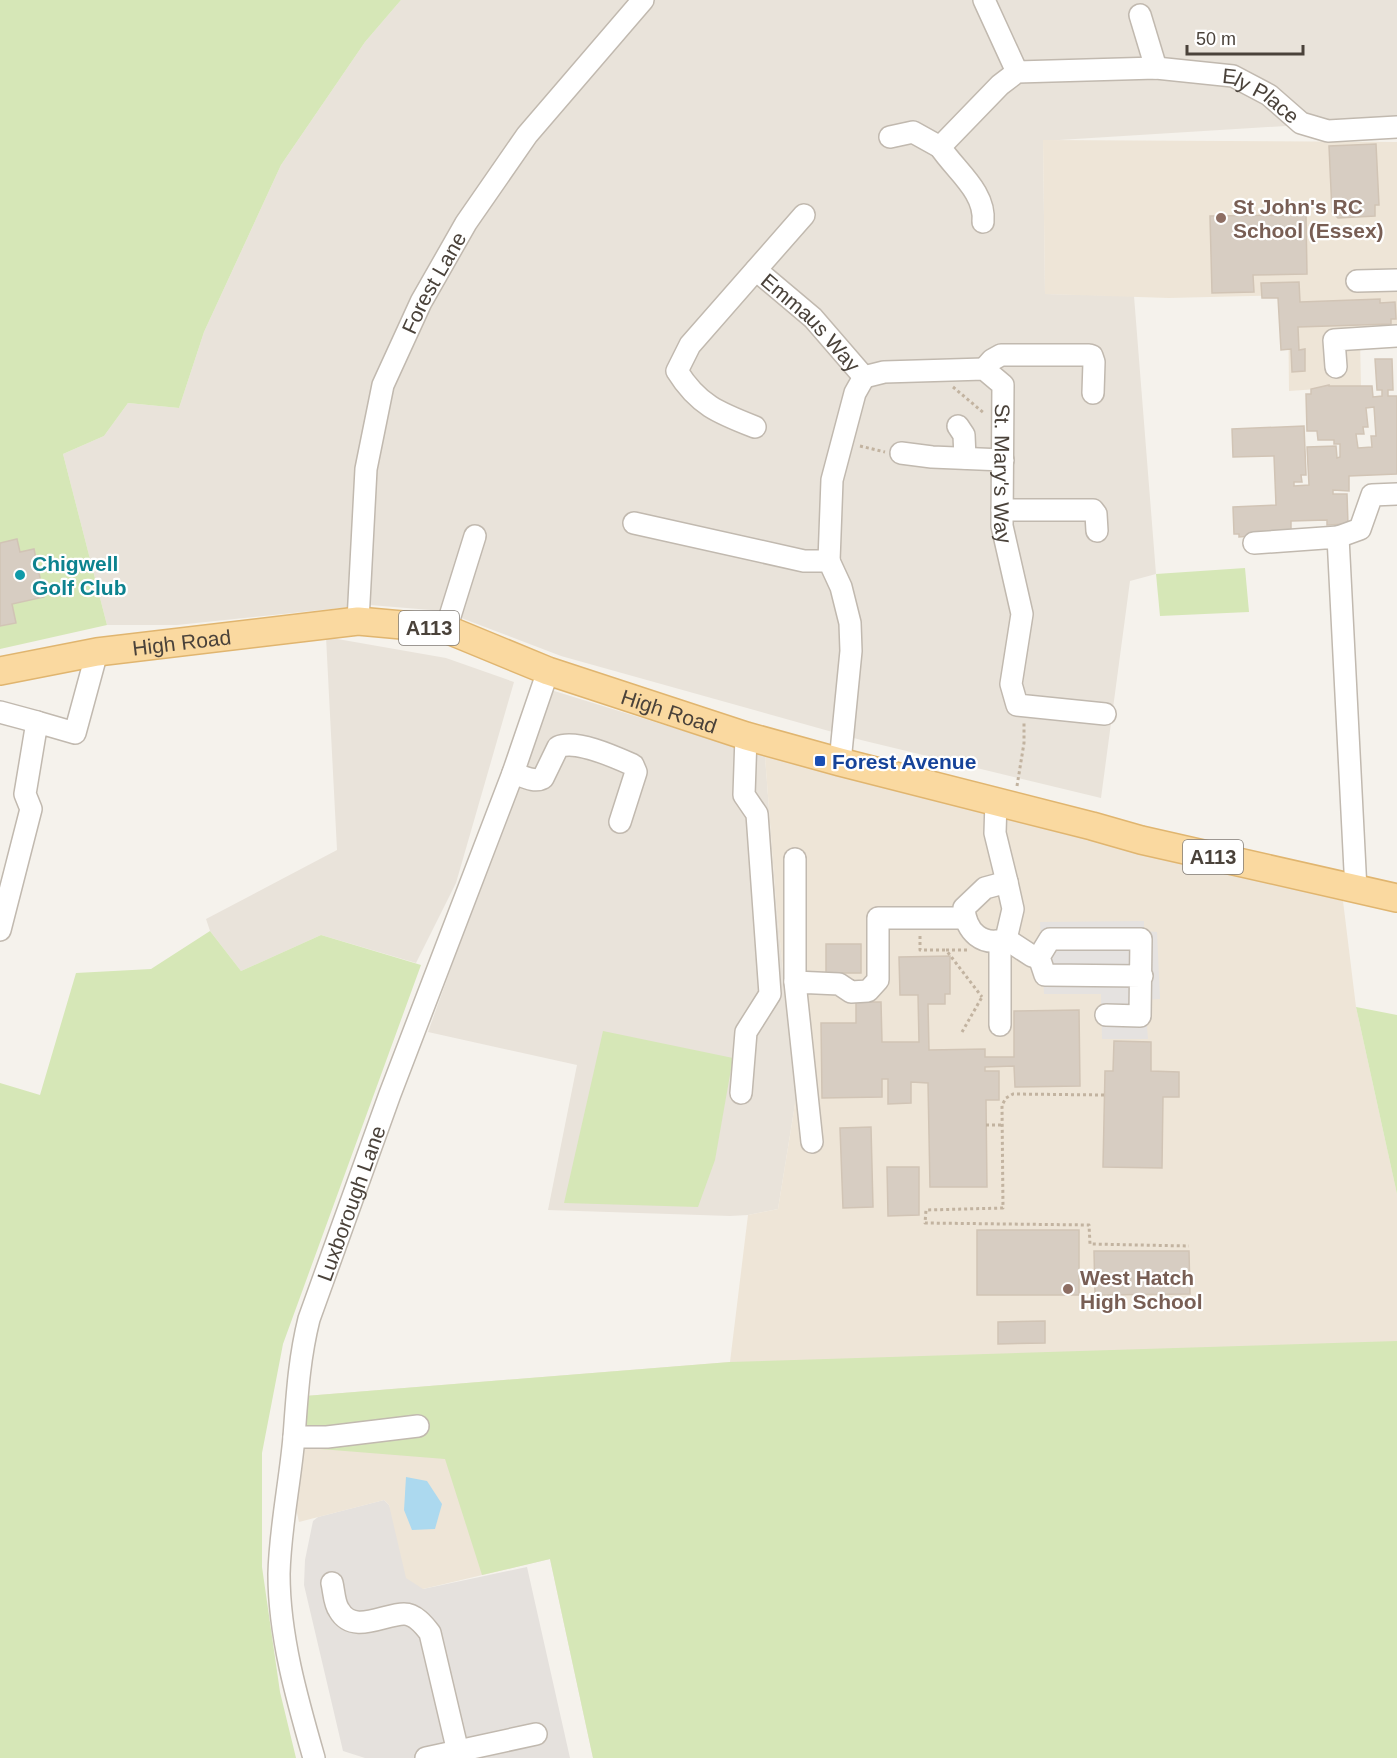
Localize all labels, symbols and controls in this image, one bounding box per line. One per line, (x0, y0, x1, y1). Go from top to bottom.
scale bar (1187, 18, 1302, 56)
text: 50 m (1196, 29, 1236, 49)
street label: Ely Place (1221, 63, 1304, 128)
place label: St John's RC School (Essex) (1233, 195, 1384, 242)
marker: St John's RC School (Essex) (1214, 211, 1228, 225)
street label: Forest Lane (397, 228, 470, 337)
street label: Emmaus Way (757, 268, 865, 376)
street label: St. Mary's Way (990, 404, 1017, 546)
place label: Chigwell Golf Club (32, 552, 126, 599)
marker: Chigwell Golf Club (13, 568, 27, 582)
road number: A113 (399, 611, 459, 645)
street label: High Road (131, 625, 232, 659)
street label: High Road (619, 684, 720, 737)
place label: Forest Avenue (832, 750, 976, 773)
marker: Forest Avenue (813, 754, 827, 768)
road number: A113 (1183, 840, 1243, 874)
street label: Luxborough Lane (312, 1122, 389, 1284)
place label: West Hatch High School (1080, 1266, 1203, 1313)
marker: West Hatch High School (1061, 1282, 1075, 1296)

